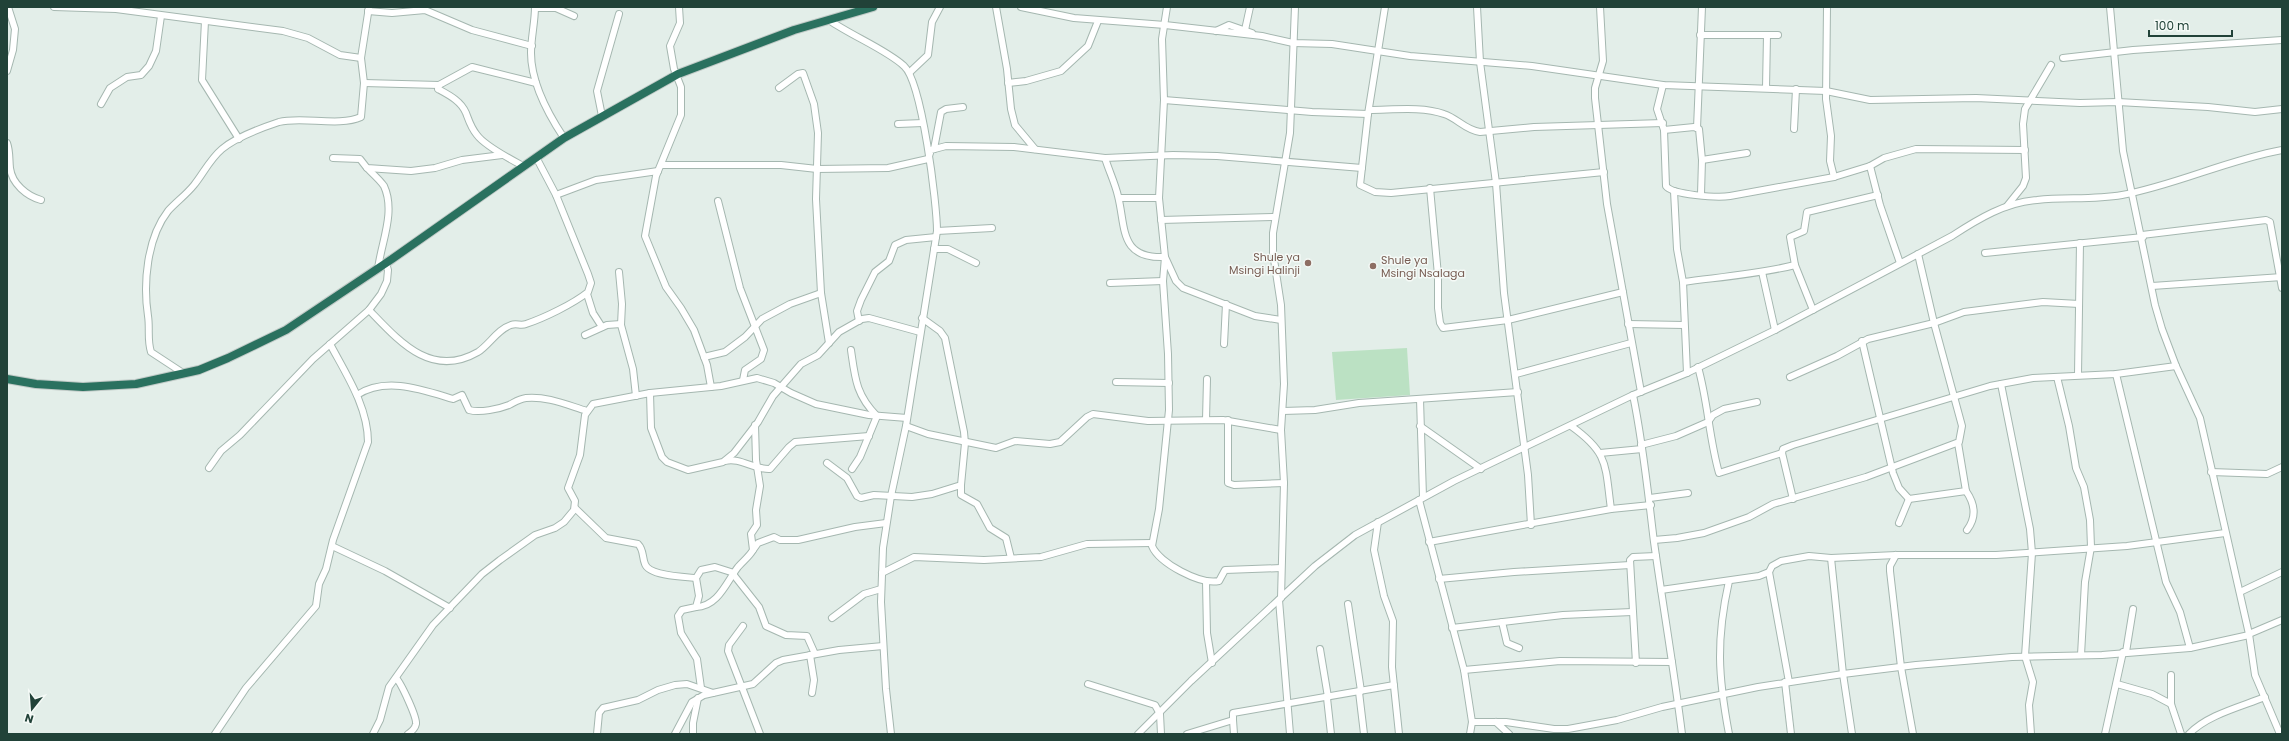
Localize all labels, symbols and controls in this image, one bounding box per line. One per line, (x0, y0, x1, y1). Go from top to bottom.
scale bar (2149, 12, 2232, 38)
text: 100 m (2155, 17, 2189, 34)
place label: Shule ya Msingi Halinji (1229, 249, 1300, 278)
place label: Shule ya Msingi Nsalaga (1381, 252, 1465, 281)
marker: Shule ya Msingi Halinji (1303, 258, 1313, 268)
marker: Shule ya Msingi Nsalaga (1368, 261, 1378, 271)
north arrow (12, 689, 52, 729)
text: N (23, 710, 35, 727)

